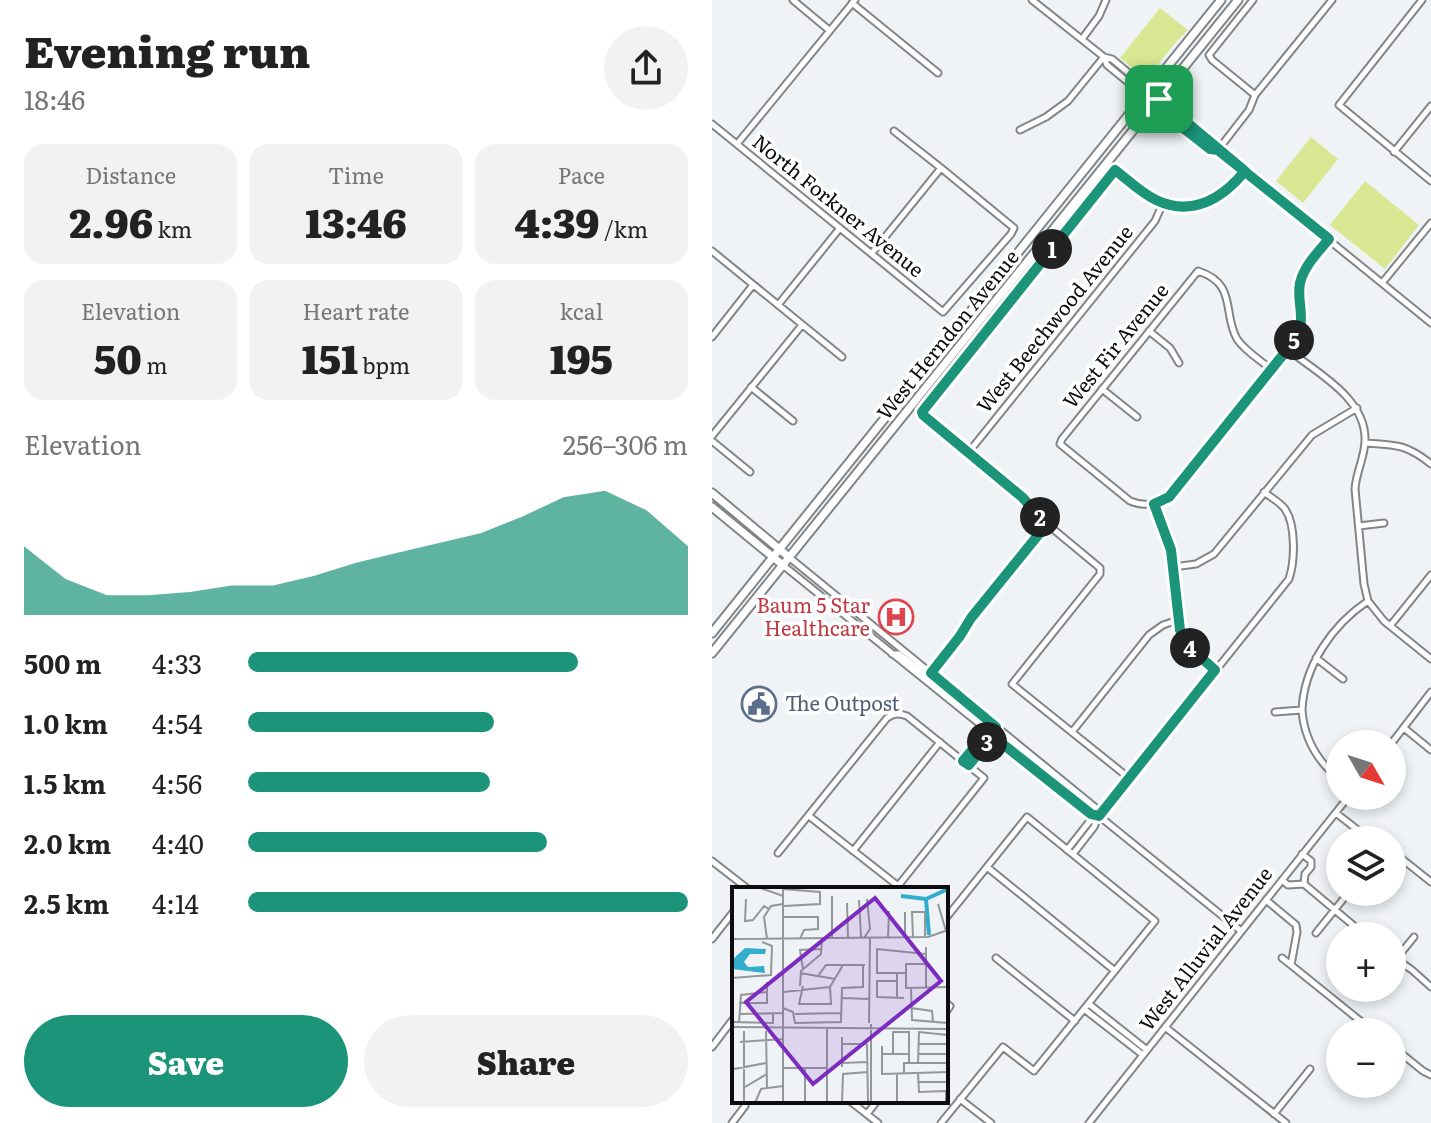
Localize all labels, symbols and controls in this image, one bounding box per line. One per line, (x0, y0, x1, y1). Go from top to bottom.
text: Evening run (24, 16, 310, 82)
button: share (604, 26, 688, 110)
pin (1125, 65, 1193, 133)
icon: arrive (1137, 77, 1181, 121)
text: 18:46 (24, 79, 85, 118)
street label: North Forkner Avenue (747, 126, 932, 283)
text: Distance (85, 158, 176, 191)
text: Time (328, 158, 384, 191)
text: Pace (558, 158, 605, 191)
text: 2.96 (69, 191, 153, 250)
text: 13:46 (305, 191, 407, 250)
text: 4:39 (515, 191, 600, 250)
text: km (153, 212, 192, 245)
text: /km (600, 212, 648, 245)
street label: West Beechwood Avenue (968, 217, 1139, 418)
pin: 1 (1032, 229, 1072, 269)
text: 1 (1047, 232, 1057, 265)
street label: West Herndon Avenue (868, 242, 1025, 425)
street label: West Fir Avenue (1054, 276, 1174, 414)
text: Elevation (81, 294, 180, 327)
text: Heart rate (303, 294, 409, 327)
text: kcal (560, 294, 603, 327)
pin: 5 (1274, 320, 1314, 360)
text: 5 (1288, 323, 1300, 356)
text: 50 (94, 327, 142, 386)
text: 151 (302, 327, 358, 386)
text: 195 (550, 327, 613, 386)
text: m (142, 348, 168, 381)
text: bpm (358, 348, 410, 381)
text: Elevation (24, 424, 142, 463)
text: 256–306 m (563, 424, 688, 463)
pin: 2 (1020, 497, 1060, 537)
text: 2 (1034, 500, 1046, 533)
place label: Baum 5 Star Healthcare (757, 589, 871, 642)
hospital icon: Baum 5 Star Healthcare (877, 598, 915, 636)
pin: 4 (1170, 628, 1210, 668)
text: 4 (1183, 631, 1197, 664)
text: 500 m (24, 643, 101, 682)
text: 4:33 (152, 643, 202, 682)
public building icon: The Outpost (740, 685, 778, 723)
place label: The Outpost (785, 687, 900, 717)
text: 1.0 km (24, 703, 108, 742)
text: 4:54 (152, 703, 203, 742)
pin: 3 (967, 722, 1007, 762)
text: 3 (981, 725, 993, 758)
north arrow (1326, 730, 1406, 810)
map controls (1326, 730, 1406, 1098)
text: 1.5 km (24, 763, 106, 802)
text: 4:56 (152, 763, 202, 802)
text: 2.0 km (24, 823, 111, 862)
text: 4:40 (152, 823, 204, 862)
button: layers (1326, 826, 1406, 906)
street label: West Alluvial Avenue (1131, 859, 1278, 1036)
text: 2.5 km (24, 883, 109, 922)
text: 4:14 (152, 883, 199, 922)
inset map (732, 887, 948, 1103)
button: + (1326, 922, 1406, 1002)
button: Save (24, 1015, 348, 1107)
button: Share (364, 1015, 688, 1107)
button: − (1326, 1018, 1406, 1098)

